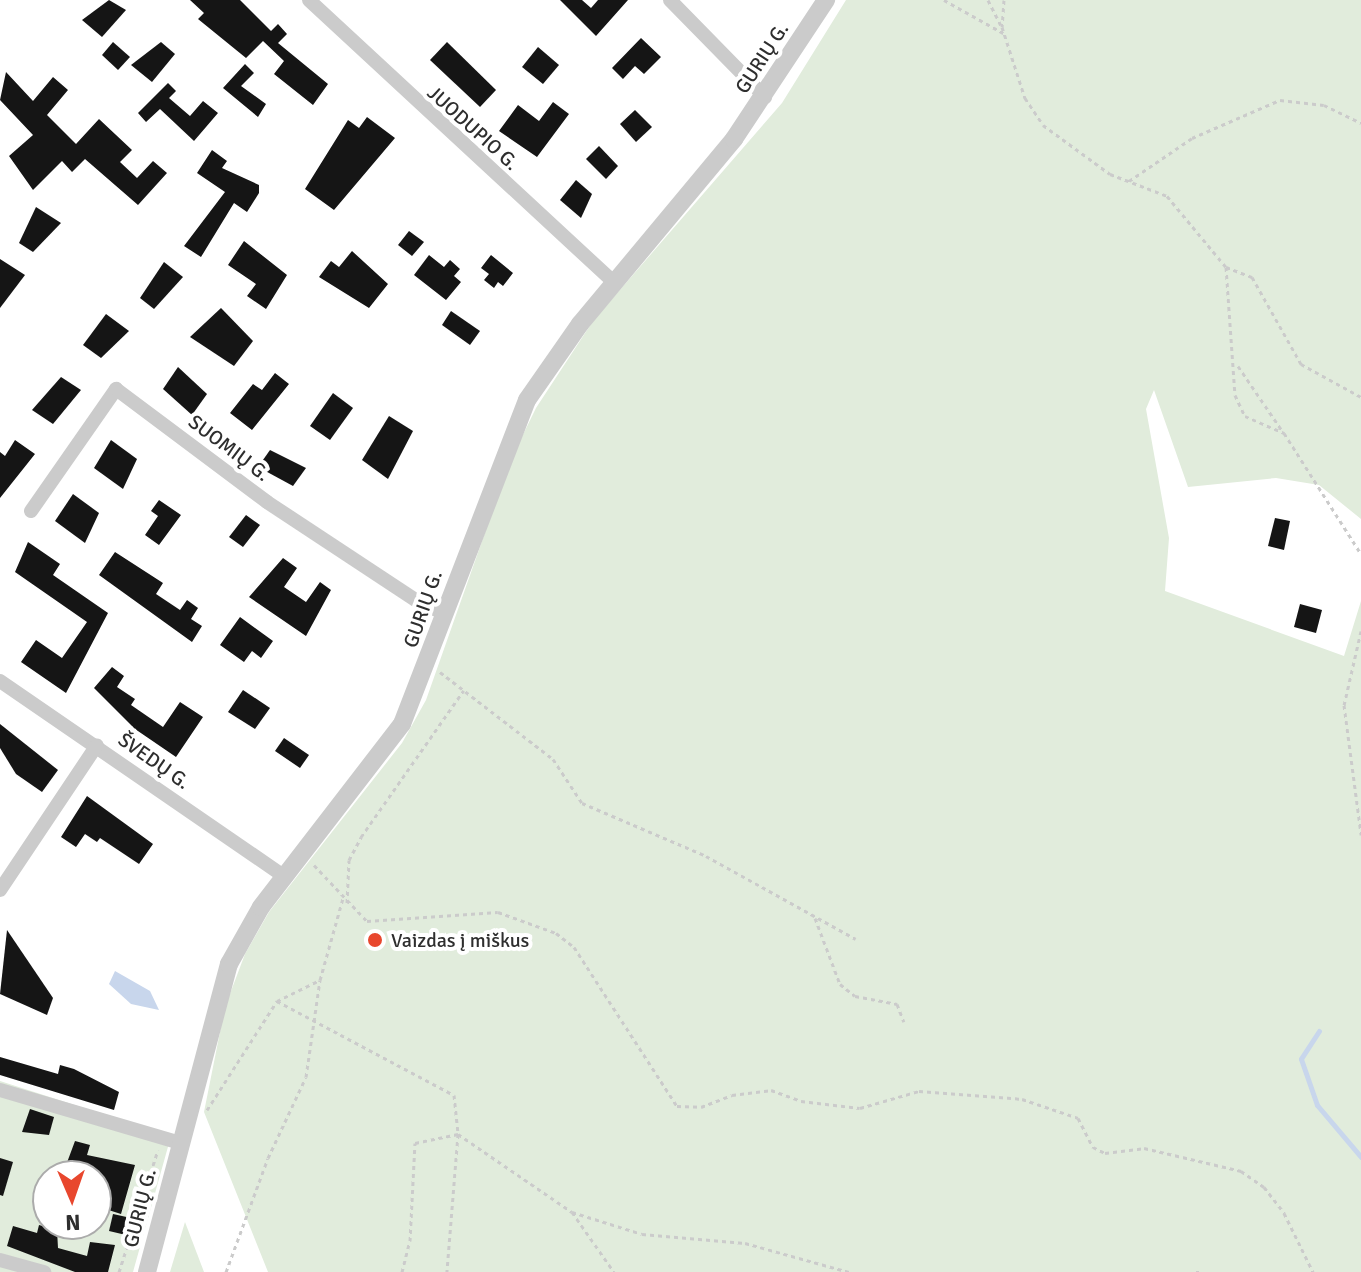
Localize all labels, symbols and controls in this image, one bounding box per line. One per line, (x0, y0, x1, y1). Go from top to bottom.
street label: GURIŲ G. (730, 18, 794, 98)
street label: JUODUPIO G. (422, 81, 524, 175)
street label: SUOMIŲ G. (184, 410, 274, 486)
street label: GURIŲ G. (399, 567, 447, 651)
street label: ŠVEDŲ G. (113, 728, 195, 794)
place label: Vaizdas į miškus (391, 928, 529, 952)
marker: Vaizdas į miškus (366, 931, 384, 949)
north arrow (32, 1160, 112, 1240)
street label: GURIŲ G. (119, 1166, 161, 1250)
text: N (65, 1209, 81, 1236)

